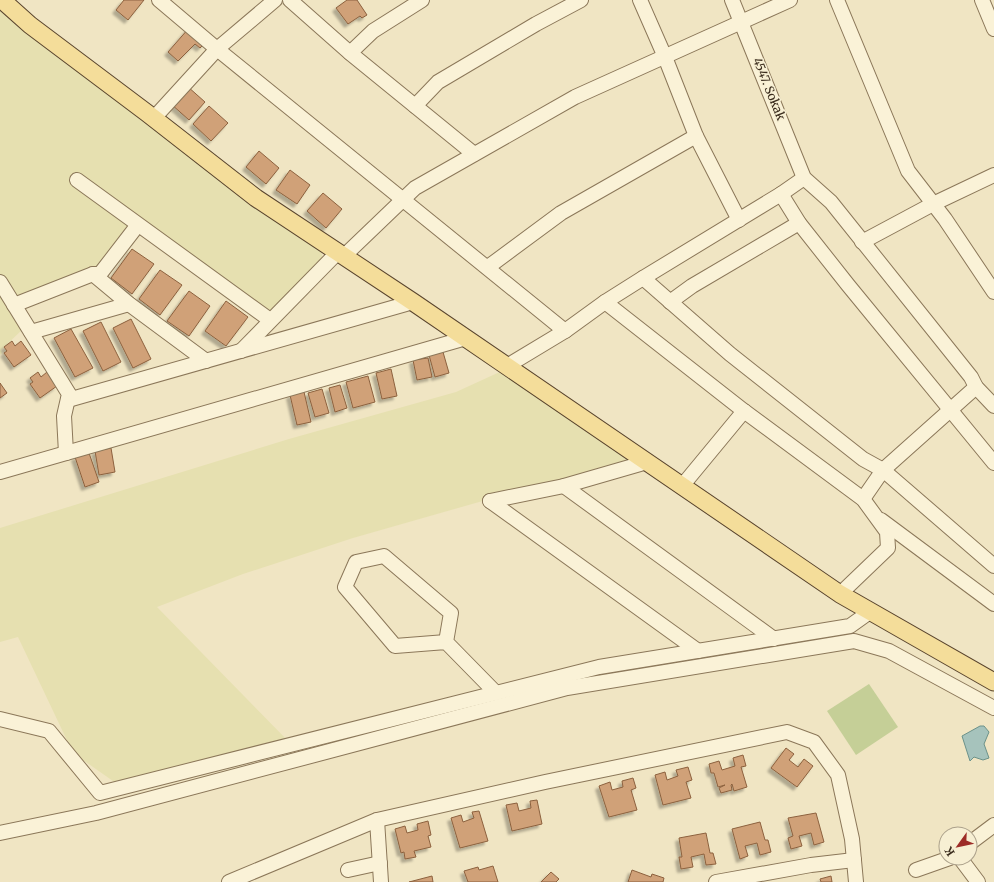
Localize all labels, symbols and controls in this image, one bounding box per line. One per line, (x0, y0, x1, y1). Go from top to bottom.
street label: 4547. Sokak (750, 55, 789, 123)
north arrow (938, 826, 978, 866)
text: K (941, 844, 958, 859)

